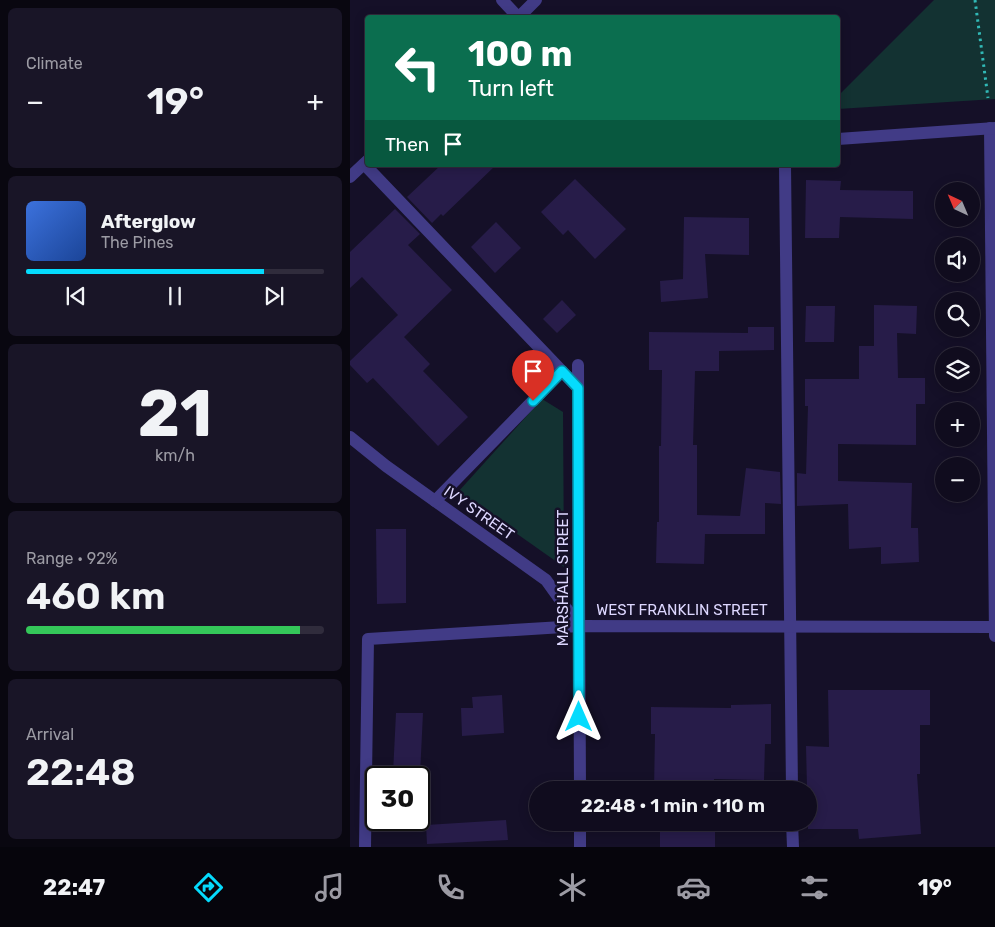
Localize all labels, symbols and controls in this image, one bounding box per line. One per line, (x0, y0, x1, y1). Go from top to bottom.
text: 100 m (468, 33, 573, 75)
icon: left (385, 35, 450, 100)
text: Climate (26, 54, 83, 73)
text: Turn left (468, 75, 554, 102)
text: 19° (147, 78, 204, 124)
text: − (26, 85, 44, 118)
text: + (307, 85, 324, 118)
icon: arrive (439, 130, 467, 158)
text: Then (385, 133, 429, 156)
north arrow (935, 182, 980, 228)
map controls (935, 182, 980, 502)
text: Afterglow (101, 210, 196, 233)
text: The Pines (101, 233, 174, 252)
button: sound (935, 237, 980, 282)
icon: previous (62, 282, 90, 310)
icon: pause (161, 282, 189, 310)
icon: next (260, 282, 288, 310)
button: search (935, 292, 980, 337)
button: layers (935, 347, 980, 392)
pin (512, 350, 554, 401)
icon: arrive (519, 357, 547, 385)
text: 21 (138, 375, 212, 452)
button: + (935, 402, 980, 447)
text: km/h (155, 446, 195, 465)
button: − (935, 457, 980, 502)
street label: IVY STREET (440, 482, 518, 544)
street label: MARSHALL STREET (554, 509, 572, 646)
text: Range · 92% (26, 549, 118, 568)
text: 460 km (26, 573, 165, 619)
street label: WEST FRANKLIN STREET (596, 601, 768, 619)
position arrow (552, 690, 604, 742)
text: Arrival (26, 725, 74, 744)
text: 22:48 (26, 749, 136, 795)
speed limit sign: 30 (365, 766, 430, 831)
text: 22:48 · 1 min · 110 m (581, 794, 765, 817)
icon: directions (191, 870, 226, 905)
icon: music (312, 870, 347, 905)
icon: phone (433, 870, 468, 905)
icon: climate (555, 870, 590, 905)
icon: car (676, 870, 711, 905)
icon: filters (797, 870, 832, 905)
text: 22:47 (43, 874, 105, 901)
text: 19° (918, 874, 952, 901)

